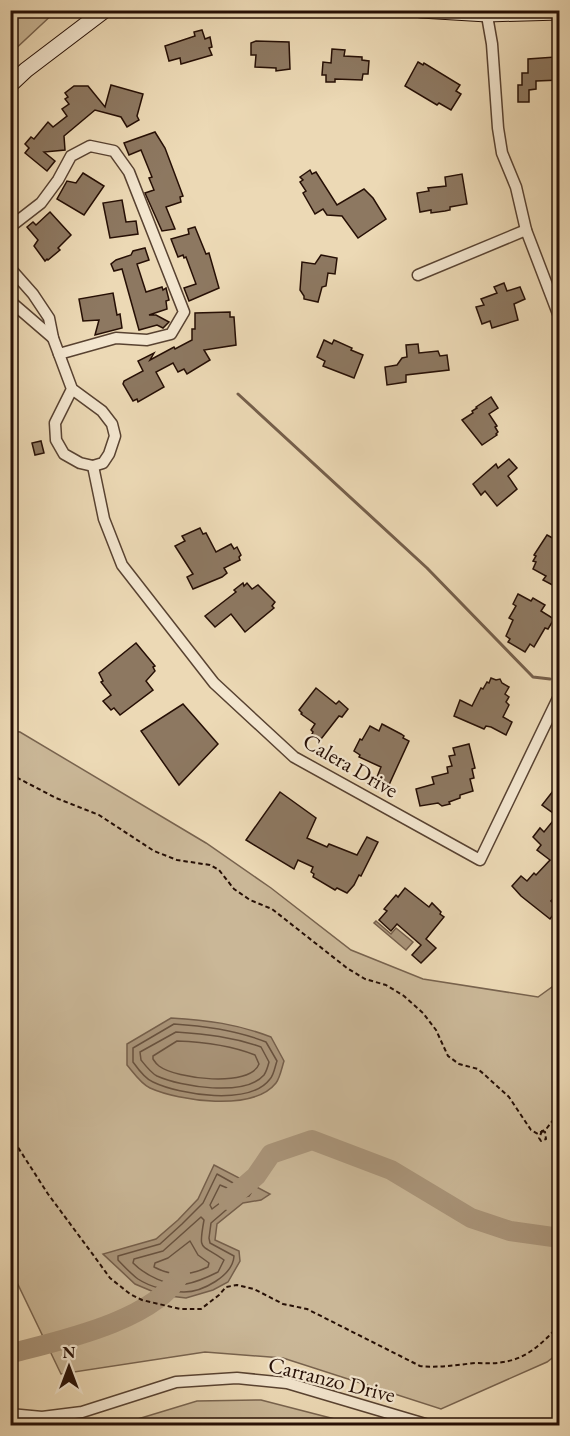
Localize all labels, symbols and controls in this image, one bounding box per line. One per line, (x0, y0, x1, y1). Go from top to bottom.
street label: Calera Drive (298, 726, 404, 805)
north arrow (39, 1337, 99, 1397)
text: N (63, 1342, 76, 1363)
street label: Carranzo Drive (265, 1350, 399, 1409)

